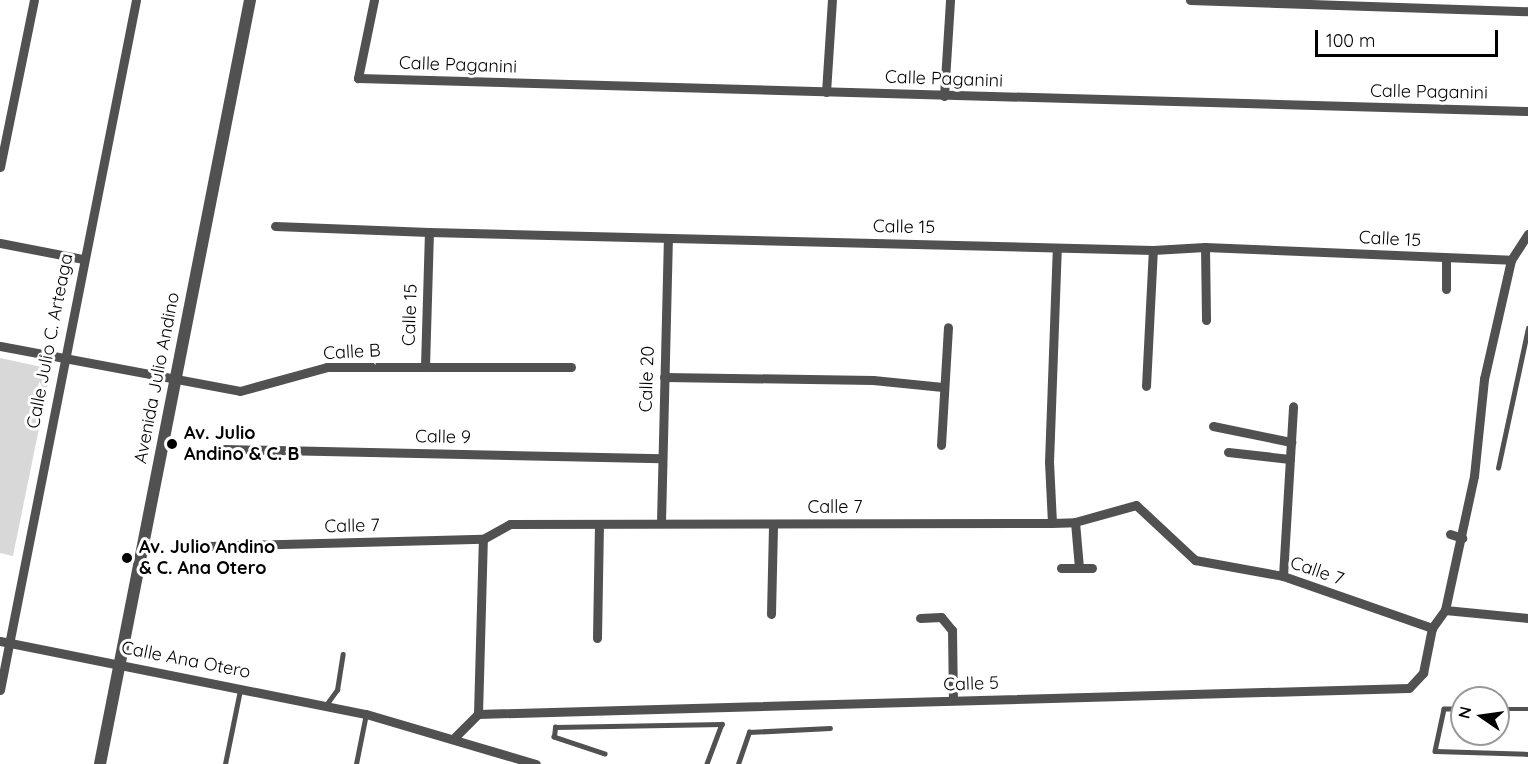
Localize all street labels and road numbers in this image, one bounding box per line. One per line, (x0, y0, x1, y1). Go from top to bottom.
street label: Calle Paganini (399, 52, 517, 78)
street label: Calle Paganini (885, 66, 1003, 92)
street label: Calle Paganini (1370, 80, 1488, 104)
street label: Calle 15 (873, 216, 935, 238)
street label: Calle 15 (1358, 227, 1422, 251)
street label: Calle Julio C. Arteaga (22, 252, 78, 430)
street label: Calle 15 (398, 283, 422, 347)
street label: Avenida Julio Andino (130, 290, 184, 466)
street label: Calle B (323, 340, 381, 364)
street label: Calle 20 (635, 345, 659, 413)
street label: Calle 9 (415, 426, 471, 448)
street label: Calle 7 (807, 496, 863, 518)
street label: Calle 7 (324, 515, 380, 537)
street label: Calle 7 (1287, 552, 1347, 590)
street label: Calle Ana Otero (120, 637, 252, 683)
street label: Calle 5 (943, 672, 999, 696)

